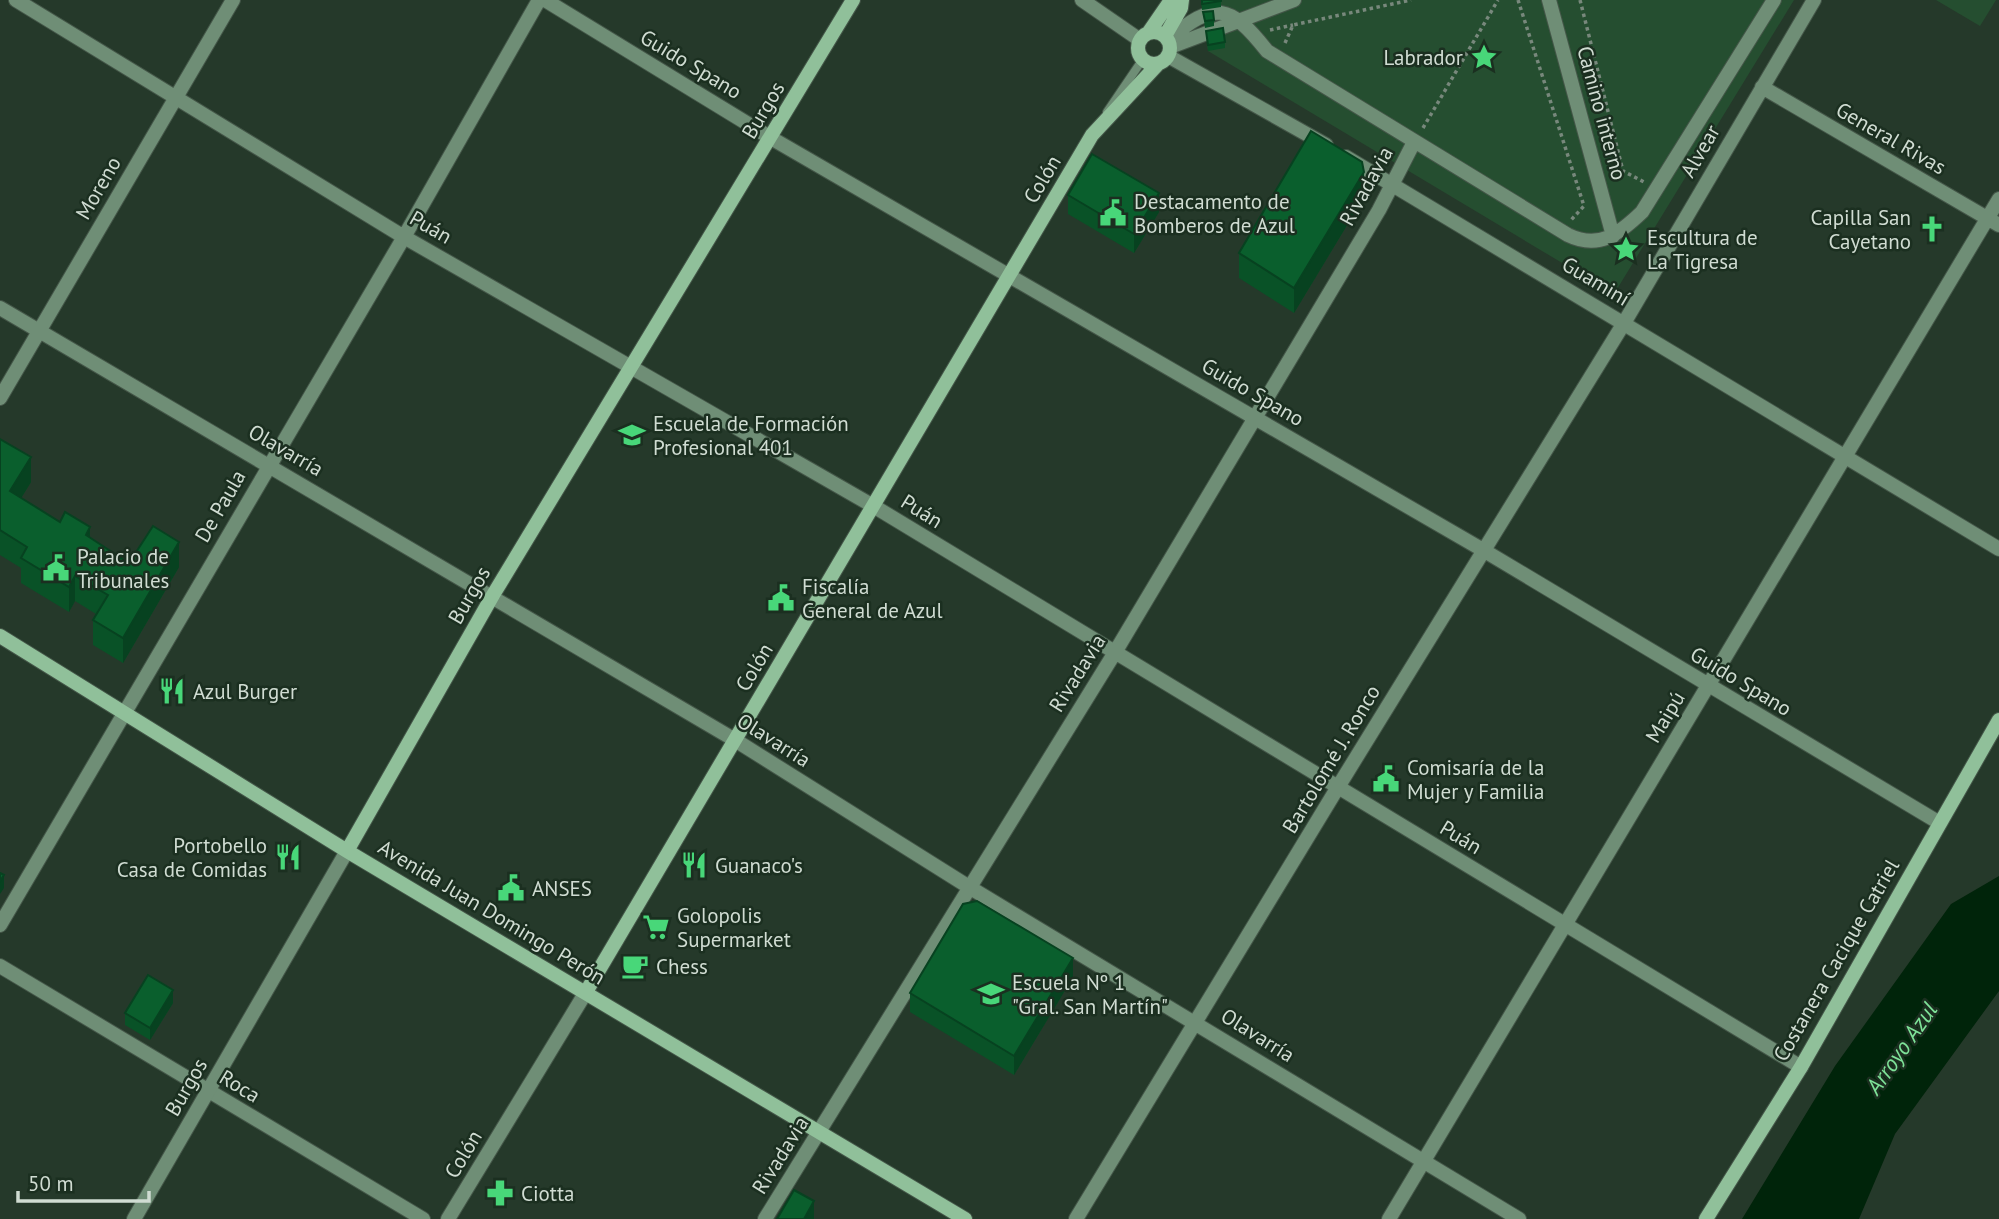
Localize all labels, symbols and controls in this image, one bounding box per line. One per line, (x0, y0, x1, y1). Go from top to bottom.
street label: Guido Spano (635, 23, 747, 105)
place icon: Labrador (1469, 42, 1499, 72)
street label: Camino interno (1571, 43, 1633, 183)
place label: Labrador (1384, 44, 1463, 71)
street label: Burgos (735, 76, 791, 144)
street label: General Rivas (1831, 96, 1951, 180)
street label: Alvear (1674, 120, 1726, 182)
street label: Rivadavia (1333, 142, 1399, 230)
street label: Colón (1017, 150, 1067, 208)
street label: Moreno (69, 152, 127, 224)
place label: Destacamento de Bomberos de Azul (1134, 188, 1295, 239)
public building icon: Destacamento de Bomberos de Azul (1098, 198, 1128, 228)
street label: Puán (405, 204, 457, 250)
place label: Capilla San Cayetano (1811, 204, 1911, 255)
church icon: Capilla San Cayetano (1917, 214, 1947, 244)
place label: Escultura de La Tigresa (1647, 224, 1758, 275)
place icon: Escultura de La Tigresa (1611, 234, 1641, 264)
street label: Guaminí (1557, 250, 1635, 312)
street label: Guido Spano (1197, 352, 1309, 432)
place label: Escuela de Formación Profesional 401 (653, 410, 849, 461)
street label: Olavarría (244, 418, 328, 482)
school or university icon: Escuela de Formación Profesional 401 (617, 420, 647, 450)
street label: De Paula (188, 465, 252, 547)
street label: Puán (896, 488, 948, 534)
place label: Palacio de Tribunales (77, 543, 169, 594)
public building icon: Palacio de Tribunales (41, 553, 71, 583)
street label: Burgos (442, 561, 496, 629)
place label: Fiscalía General de Azul (802, 573, 943, 624)
public building icon: Fiscalía General de Azul (766, 583, 796, 613)
street label: Rivadavia (1043, 629, 1111, 717)
street label: Colón (729, 638, 779, 696)
street label: Guido Spano (1685, 640, 1797, 722)
restaurant icon: Azul Burger (157, 676, 187, 706)
place label: Azul Burger (193, 678, 297, 705)
street label: Bartolomé J. Ronco (1276, 680, 1386, 838)
street label: Maipú (1639, 686, 1691, 748)
street label: Olavarría (732, 707, 816, 773)
place label: Comisaría de la Mujer y Familia (1407, 754, 1544, 805)
public building icon: Comisaría de la Mujer y Familia (1371, 764, 1401, 794)
street label: Puán (1435, 814, 1487, 860)
place label: Portobello Casa de Comidas (117, 832, 267, 883)
street label: Avenida Juan Domingo Perón (373, 833, 611, 991)
restaurant icon: Portobello Casa de Comidas (273, 842, 303, 872)
restaurant icon: Guanaco's (679, 850, 709, 880)
place label: Guanaco's (715, 852, 803, 879)
street label: Costanera Cacique Catriel (1767, 854, 1905, 1066)
public building icon: ANSES (496, 873, 526, 903)
place label: ANSES (532, 875, 592, 902)
place label: Golopolis Supermarket (677, 902, 791, 953)
supermarket icon: Golopolis Supermarket (641, 912, 671, 942)
cafe icon: Chess (620, 951, 650, 981)
place label: Chess (656, 953, 708, 980)
place label: Escuela Nº 1 "Gral. San Martín" (1012, 969, 1168, 1020)
school or university icon: Escuela Nº 1 "Gral. San Martín" (976, 979, 1006, 1009)
water label: Arroyo Azul (1858, 996, 1943, 1101)
street label: Olavarría (1216, 1002, 1300, 1068)
street label: Burgos (159, 1053, 213, 1121)
street label: Roca (215, 1063, 265, 1109)
street label: Rivadavia (746, 1111, 814, 1199)
street label: Colón (438, 1125, 488, 1183)
scale bar (18, 1160, 149, 1204)
text: 50 m (28, 1170, 74, 1197)
pharmacy icon: Ciotta (485, 1178, 515, 1208)
place label: Ciotta (521, 1180, 575, 1207)

